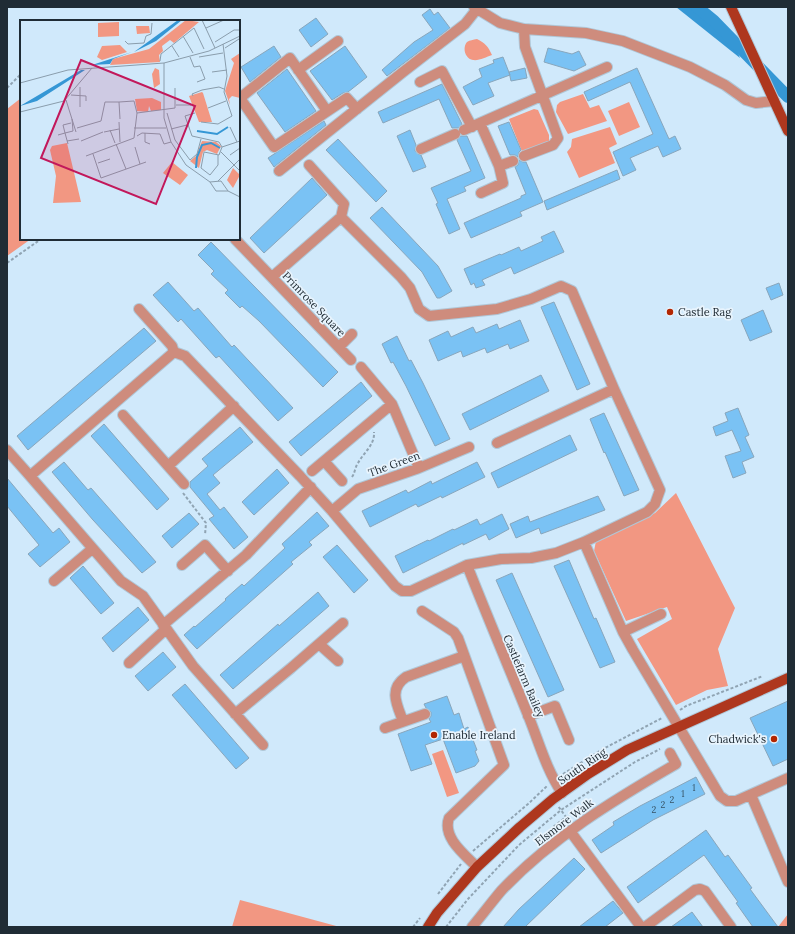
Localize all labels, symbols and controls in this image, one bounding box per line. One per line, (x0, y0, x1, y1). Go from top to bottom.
inset map (20, 20, 240, 240)
street label: Primrose Square (279, 269, 349, 339)
place label: Castle Rag (678, 305, 732, 319)
marker: Castle Rag (665, 307, 675, 317)
street label: The Green (366, 448, 422, 480)
street label: Castlefarm Bailey (500, 632, 548, 720)
place label: Enable Ireland (442, 728, 516, 742)
marker: Enable Ireland (429, 730, 439, 740)
place label: Chadwick's (708, 732, 766, 746)
marker: Chadwick's (769, 734, 779, 744)
street label: South Ring (555, 744, 610, 787)
house number: 1 (692, 782, 696, 793)
house number: 1 (681, 788, 685, 799)
house number: 2 (670, 794, 675, 805)
street label: Elsmore Walk (532, 795, 596, 849)
house number: 2 (661, 799, 666, 810)
house number: 2 (652, 804, 657, 815)

